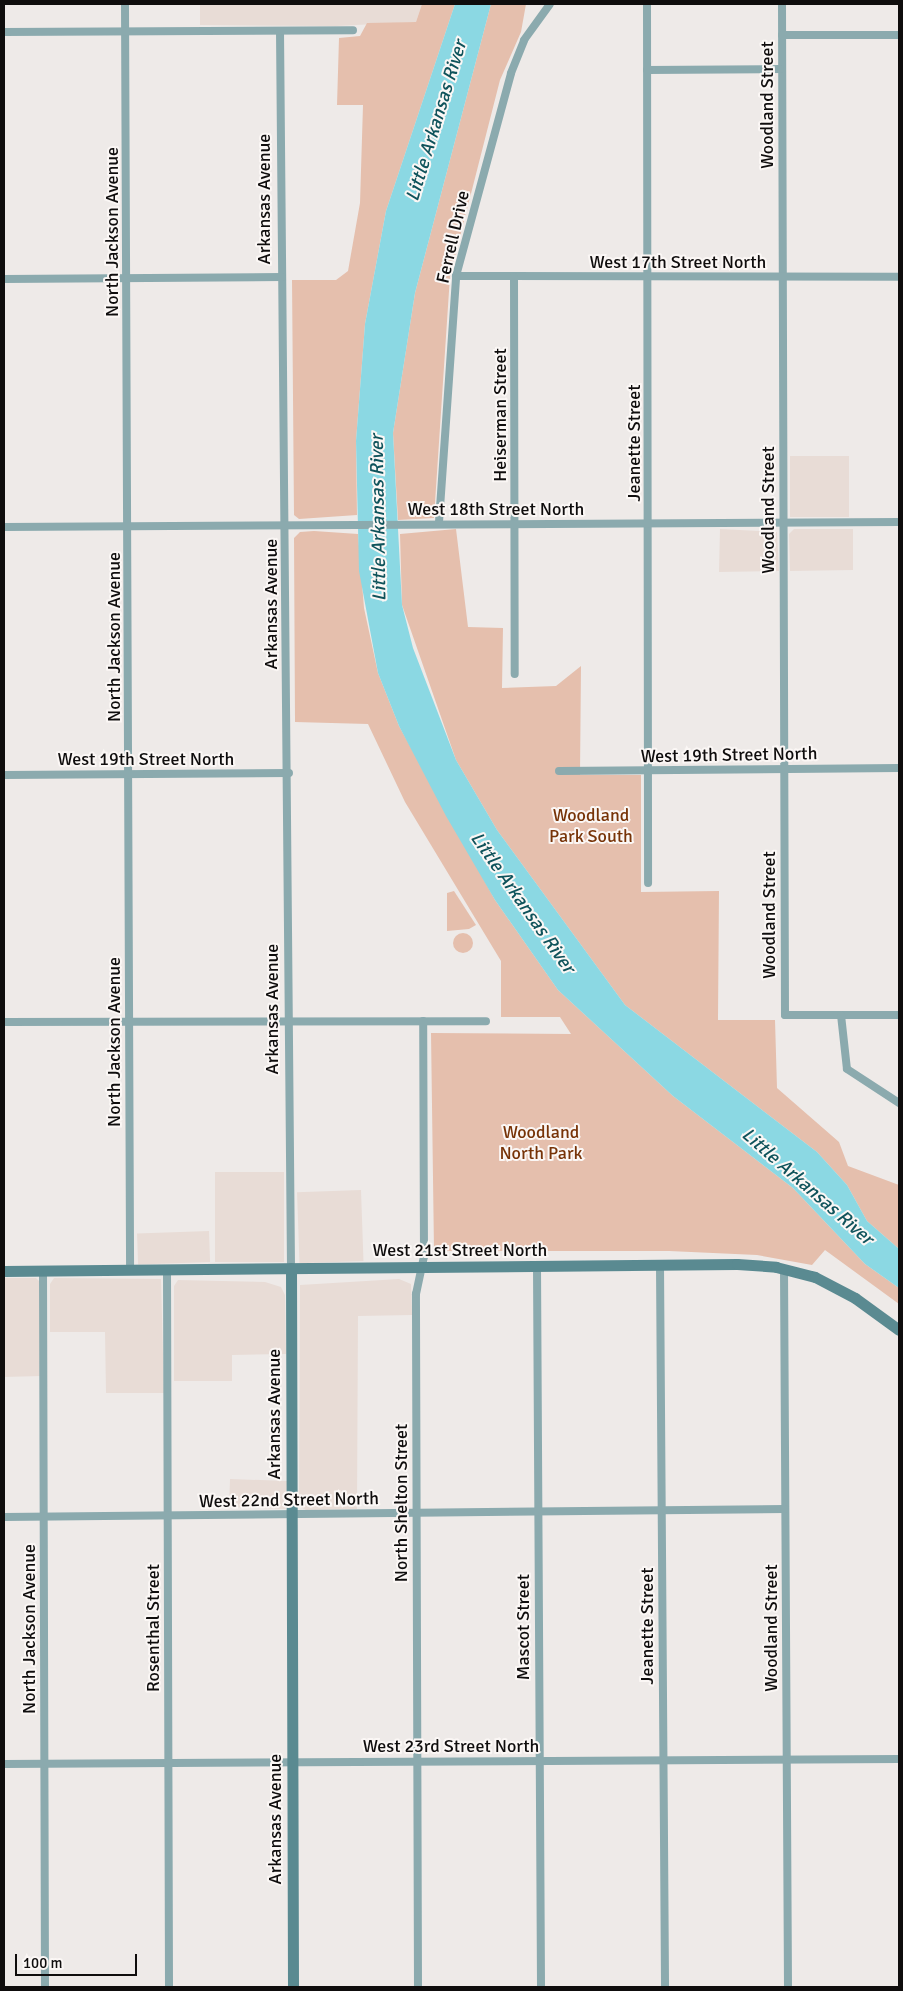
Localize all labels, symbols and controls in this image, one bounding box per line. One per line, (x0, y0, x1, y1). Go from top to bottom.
water label: Little Arkansas River (402, 38, 472, 204)
street label: Woodland Street (756, 41, 778, 169)
street label: Arkansas Avenue (253, 134, 275, 264)
street label: North Jackson Avenue (101, 147, 123, 317)
street label: Ferrell Drive (432, 189, 474, 285)
street label: West 17th Street North (590, 251, 766, 273)
street label: Heiserman Street (489, 348, 511, 482)
street label: Jeanette Street (623, 384, 645, 502)
water label: Little Arkansas River (366, 434, 392, 602)
street label: Woodland Street (757, 446, 779, 574)
street label: West 18th Street North (408, 498, 584, 520)
street label: Arkansas Avenue (260, 539, 282, 669)
street label: North Jackson Avenue (103, 552, 125, 722)
street label: West 19th Street North (640, 743, 818, 767)
street label: West 19th Street North (58, 748, 234, 770)
park label: Woodland Park South (549, 805, 633, 848)
water label: Little Arkansas River (465, 828, 579, 978)
street label: Woodland Street (758, 851, 780, 979)
street label: Arkansas Avenue (261, 944, 283, 1074)
street label: North Jackson Avenue (103, 957, 125, 1127)
park label: Woodland North Park (499, 1122, 583, 1164)
water label: Little Arkansas River (737, 1124, 877, 1250)
street label: West 21st Street North (373, 1239, 547, 1261)
street label: Arkansas Avenue (263, 1349, 285, 1479)
street label: North Shelton Street (390, 1424, 412, 1582)
street label: West 22nd Street North (199, 1488, 379, 1512)
street label: North Jackson Avenue (18, 1544, 40, 1714)
street label: Rosenthal Street (142, 1564, 164, 1692)
street label: Woodland Street (760, 1564, 782, 1692)
street label: Jeanette Street (636, 1567, 658, 1685)
street label: Mascot Street (512, 1574, 534, 1680)
street label: West 23rd Street North (363, 1735, 539, 1757)
street label: Arkansas Avenue (264, 1754, 286, 1884)
scale bar (18, 1944, 140, 1976)
text: 100 m (23, 1954, 63, 1972)

